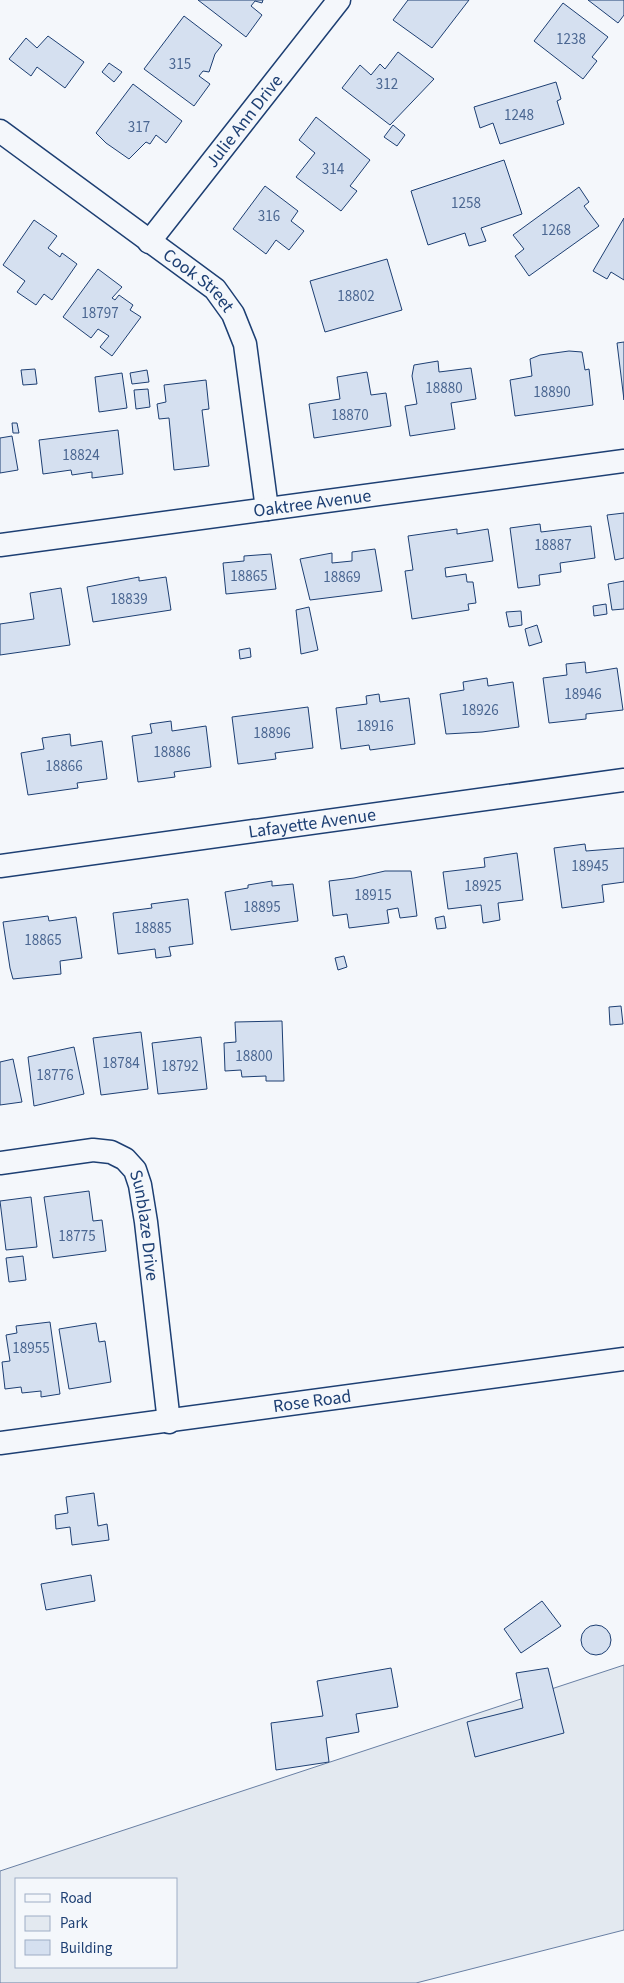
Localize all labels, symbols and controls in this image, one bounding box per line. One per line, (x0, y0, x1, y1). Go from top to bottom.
house number: 1238 (556, 29, 586, 50)
house number: 315 (169, 54, 191, 75)
street label: Julie Ann Drive (200, 69, 289, 173)
house number: 312 (376, 74, 398, 95)
house number: 1248 (504, 105, 534, 126)
house number: 317 (128, 117, 150, 138)
house number: 314 (322, 159, 345, 180)
house number: 1258 (451, 193, 481, 214)
house number: 316 (258, 206, 280, 227)
house number: 1268 (541, 220, 571, 241)
street label: Cook Street (158, 242, 240, 317)
house number: 18802 (337, 286, 375, 307)
house number: 18797 (81, 303, 119, 324)
house number: 18880 (425, 378, 463, 399)
house number: 18890 (533, 382, 571, 403)
house number: 18870 (331, 405, 369, 426)
house number: 18824 (62, 445, 100, 466)
street label: Oaktree Avenue (252, 483, 373, 523)
house number: 18887 (534, 535, 572, 556)
house number: 18865 (230, 566, 268, 587)
house number: 18869 (323, 567, 361, 588)
house number: 18839 (110, 589, 148, 610)
house number: 18946 (564, 684, 602, 705)
house number: 18926 (461, 700, 499, 721)
house number: 18916 (356, 716, 394, 737)
house number: 18896 (253, 723, 291, 744)
house number: 18886 (153, 742, 191, 763)
house number: 18866 (45, 756, 83, 777)
street label: Lafayette Avenue (247, 802, 377, 844)
house number: 18945 (571, 856, 609, 877)
house number: 18925 (464, 876, 502, 897)
house number: 18915 (354, 885, 392, 906)
house number: 18895 (243, 897, 281, 918)
house number: 18885 (134, 918, 172, 939)
house number: 18865 (24, 930, 62, 951)
house number: 18800 (235, 1046, 273, 1067)
house number: 18784 (102, 1053, 140, 1074)
house number: 18792 (161, 1056, 199, 1077)
house number: 18776 (36, 1065, 74, 1086)
street label: Sunblaze Drive (123, 1166, 165, 1282)
house number: 18775 (58, 1226, 96, 1247)
house number: 18955 (12, 1338, 50, 1359)
street label: Rose Road (272, 1383, 353, 1419)
legend (15, 1878, 178, 1968)
text: Road (60, 1888, 92, 1909)
text: Park (60, 1913, 89, 1934)
text: Building (60, 1938, 113, 1959)

